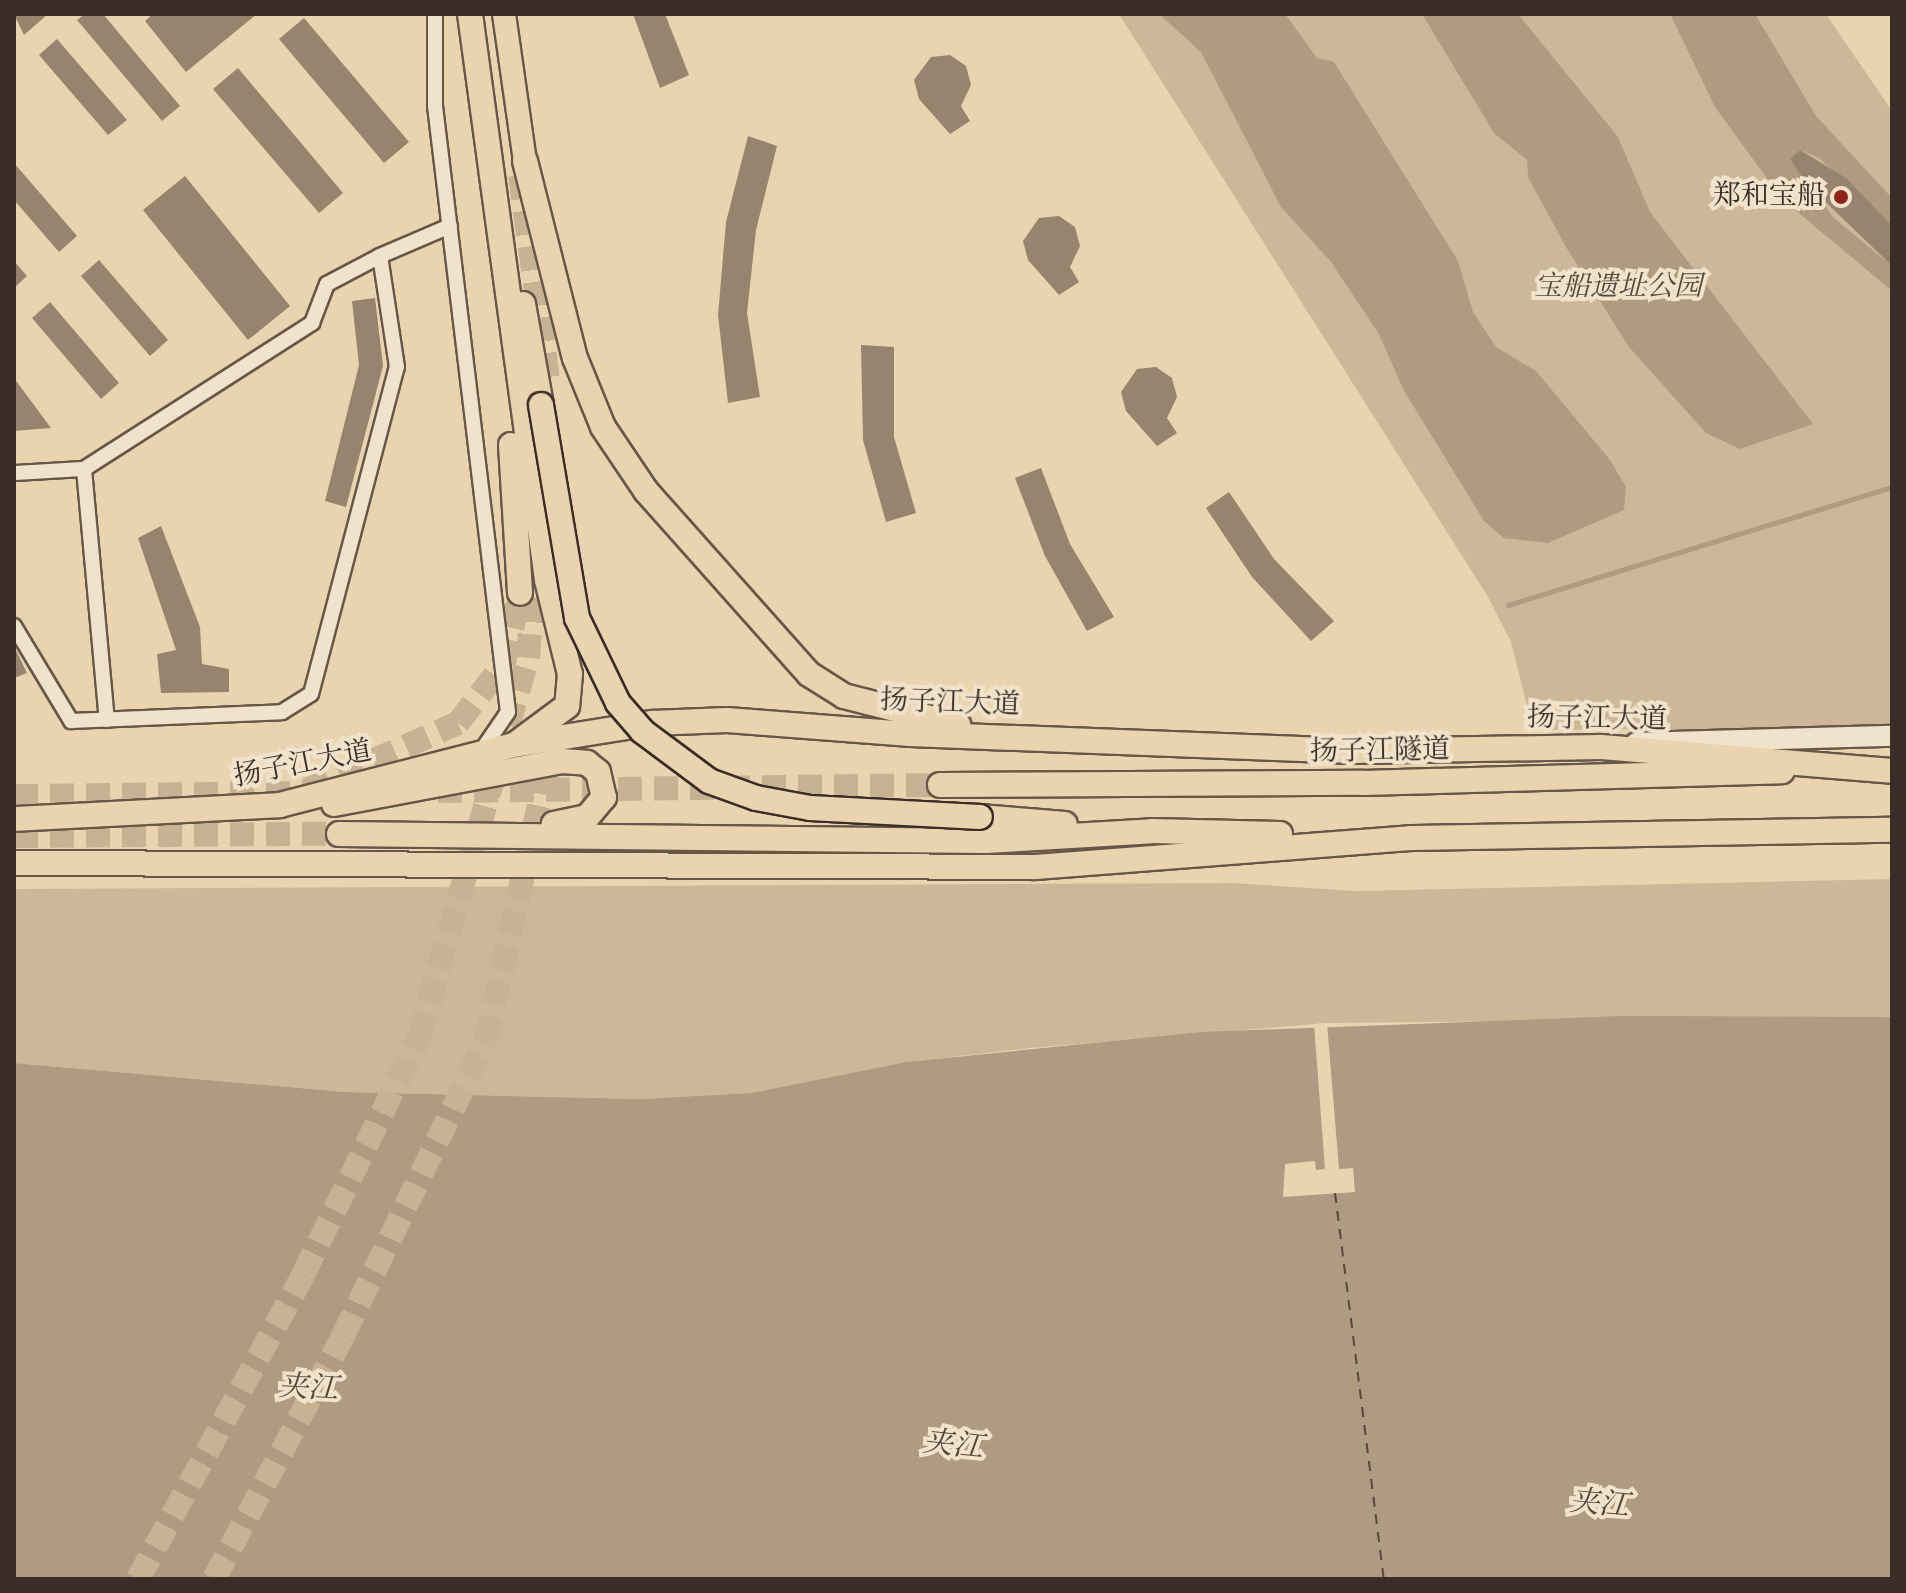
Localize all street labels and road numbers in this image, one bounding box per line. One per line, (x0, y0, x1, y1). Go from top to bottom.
street label: 扬子江大道 (879, 685, 1021, 723)
street label: 扬子江大道 (1527, 702, 1667, 738)
street label: 扬子江隧道 (1310, 734, 1450, 770)
street label: 扬子江大道 (231, 735, 375, 795)

